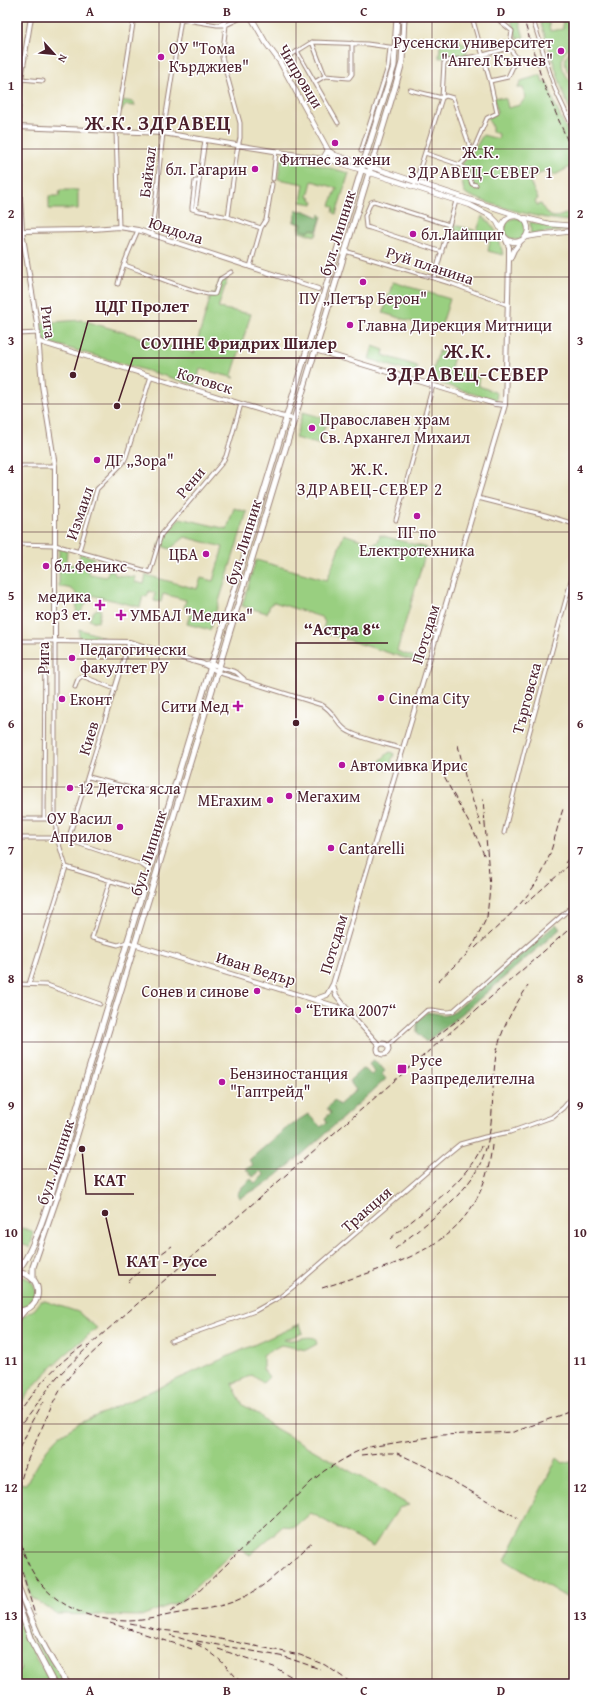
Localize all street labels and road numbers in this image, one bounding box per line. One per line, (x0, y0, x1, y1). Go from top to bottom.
street label: Чипровци (272, 39, 330, 113)
street label: Байкал (132, 145, 162, 199)
street label: бул. Липник (313, 187, 362, 279)
street label: Юндола (146, 210, 207, 250)
street label: Руй планина (383, 240, 477, 291)
street label: Рига (35, 304, 63, 340)
street label: Котовск (174, 360, 236, 400)
street label: Рени (170, 461, 211, 503)
street label: Измаил (59, 483, 99, 543)
street label: бул. Липник (219, 496, 268, 588)
street label: Потсдам (405, 601, 445, 667)
street label: Рига (31, 641, 55, 674)
street label: Търговска (505, 659, 547, 736)
street label: Киев (71, 718, 105, 758)
street label: бул. Липник (124, 807, 173, 899)
street label: Потсдам (313, 911, 353, 977)
street label: Иван Ведър (213, 944, 299, 992)
street label: бул. Липник (30, 1116, 80, 1208)
street label: Тракция (335, 1180, 397, 1238)

